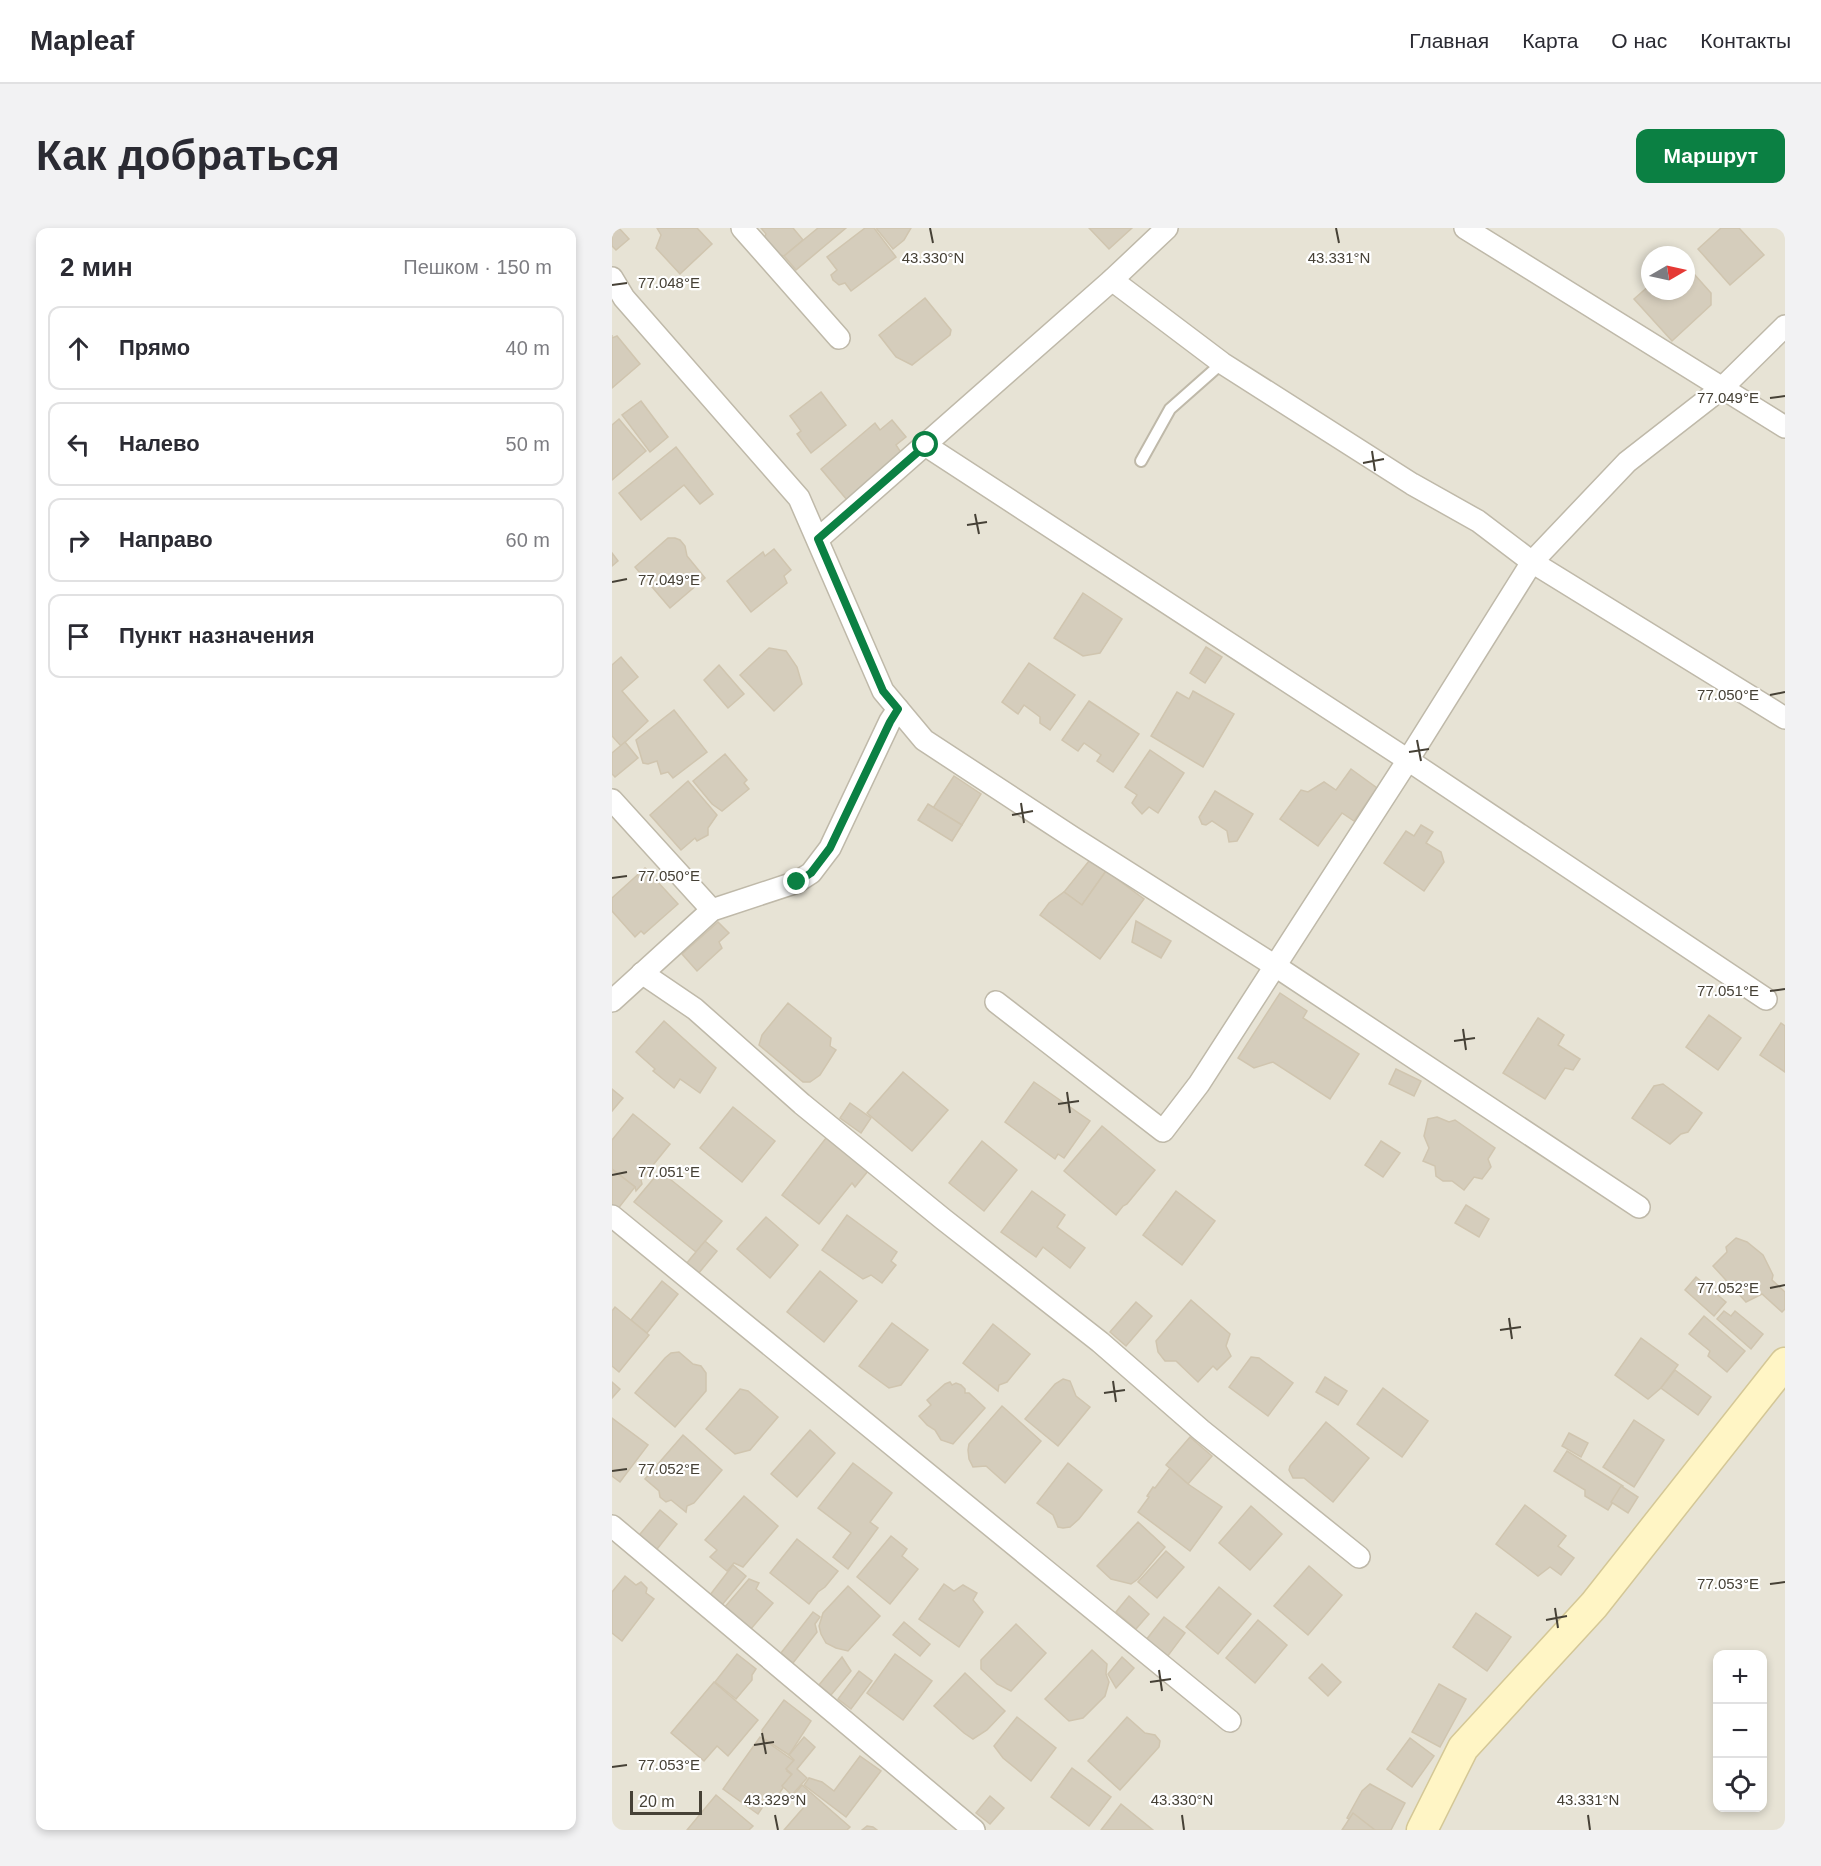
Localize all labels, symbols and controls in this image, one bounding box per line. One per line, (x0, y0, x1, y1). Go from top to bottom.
text: Mapleaf (30, 25, 134, 56)
text: Главная (1409, 29, 1489, 52)
text: Карта (1522, 29, 1578, 52)
text: О нас (1611, 29, 1667, 52)
text: Контакты (1700, 29, 1791, 52)
button: Маршрут (1636, 129, 1785, 183)
text: Как добраться (36, 132, 340, 179)
north arrow (1641, 246, 1695, 300)
text: 43.330°N (902, 249, 964, 266)
text: 43.331°N (1308, 249, 1370, 266)
text: 2 мин (60, 252, 133, 282)
text: Пешком · 150 m (403, 256, 552, 278)
text: 77.048°E (638, 274, 700, 291)
icon: ahead (62, 332, 95, 365)
text: Прямо (119, 335, 190, 360)
text: 40 m (506, 337, 550, 359)
text: 77.049°E (1697, 389, 1759, 406)
icon: left (62, 428, 95, 461)
text: Налево (119, 431, 200, 456)
route start (912, 431, 938, 457)
text: 50 m (506, 433, 550, 455)
icon: right (62, 524, 95, 557)
text: Направо (119, 527, 213, 552)
text: 60 m (506, 529, 550, 551)
text: 77.049°E (638, 571, 700, 588)
icon: arrive (62, 620, 95, 653)
text: Пункт назначения (119, 623, 315, 648)
text: 77.050°E (1697, 686, 1759, 703)
text: 77.050°E (638, 867, 700, 884)
route end (783, 868, 809, 894)
text: 77.051°E (1697, 982, 1759, 999)
text: 77.051°E (638, 1163, 700, 1180)
text: 77.052°E (1697, 1279, 1759, 1296)
text: 77.052°E (638, 1460, 700, 1477)
text: 77.053°E (1697, 1575, 1759, 1592)
map controls (1713, 1650, 1767, 1812)
button: + (1713, 1650, 1767, 1704)
button: − (1713, 1704, 1767, 1758)
text: 77.053°E (638, 1756, 700, 1773)
button: locate (1713, 1758, 1767, 1812)
scale bar (630, 1788, 702, 1816)
text: 43.329°N (744, 1791, 806, 1808)
text: 43.330°N (1151, 1791, 1213, 1808)
text: 43.331°N (1557, 1791, 1619, 1808)
text: 20 m (639, 1793, 675, 1810)

